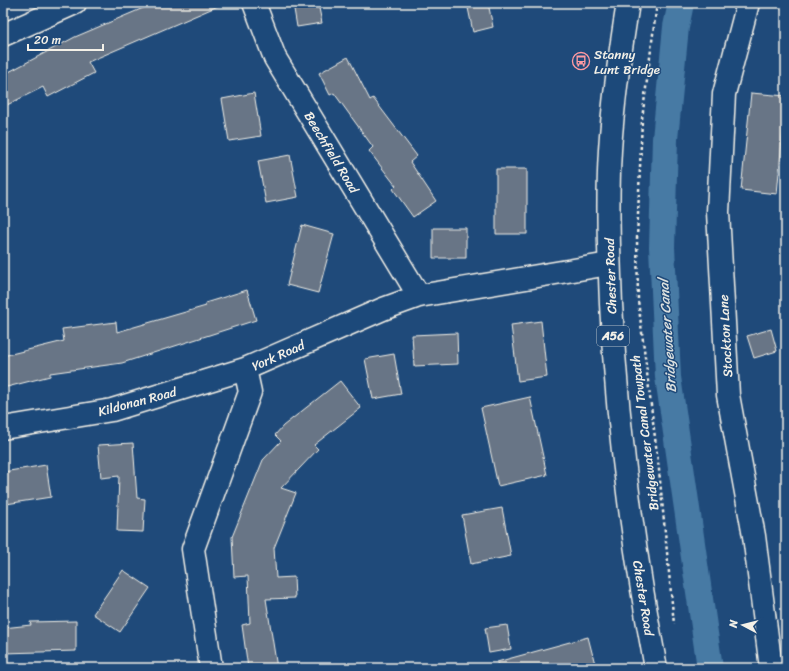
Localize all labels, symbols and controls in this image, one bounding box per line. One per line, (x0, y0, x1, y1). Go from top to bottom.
scale bar (28, 26, 103, 52)
text: 20 m (34, 29, 61, 51)
place label: Stanny Lunt Bridge (594, 43, 660, 81)
bus stop icon: Stanny Lunt Bridge (571, 51, 591, 71)
street label: Beechfield Road (298, 107, 366, 199)
street label: Chester Road (598, 236, 623, 314)
water label: Bridgewater Canal (651, 275, 684, 394)
street label: Stockton Lane (712, 294, 739, 378)
road number: A56 (597, 326, 629, 346)
street label: York Road (248, 333, 309, 377)
street label: Bridgewater Canal Towpath (624, 354, 665, 512)
street label: Kildonan Road (95, 380, 180, 423)
street label: Chester Road (626, 559, 661, 639)
north arrow (723, 605, 763, 645)
text: N (724, 619, 744, 630)

